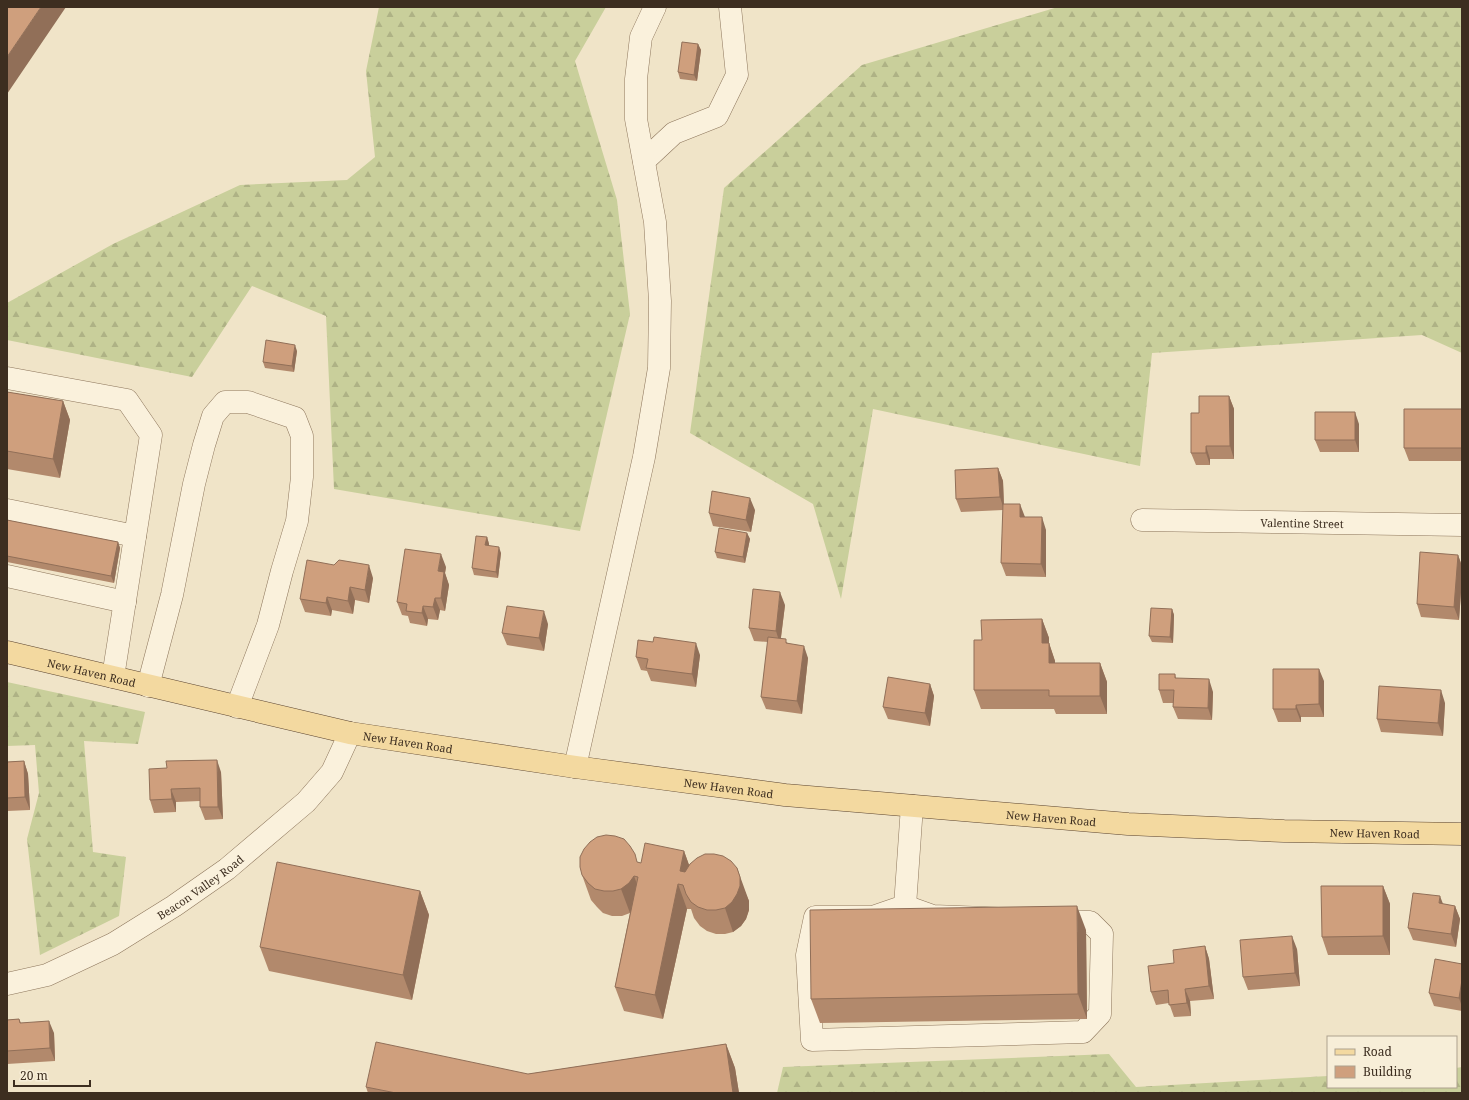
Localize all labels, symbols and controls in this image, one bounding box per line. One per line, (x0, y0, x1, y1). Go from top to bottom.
street label: Valentine Street (1260, 514, 1344, 531)
street label: New Haven Road (46, 654, 138, 690)
street label: New Haven Road (362, 728, 454, 756)
street label: New Haven Road (683, 774, 775, 801)
street label: New Haven Road (1006, 806, 1097, 829)
street label: New Haven Road (1329, 824, 1420, 841)
street label: Beacon Valley Road (154, 851, 246, 922)
legend (1327, 1036, 1457, 1088)
text: Road (1363, 1043, 1393, 1060)
scale bar (14, 1062, 90, 1088)
text: Building (1363, 1063, 1412, 1080)
text: 20 m (20, 1067, 48, 1084)

